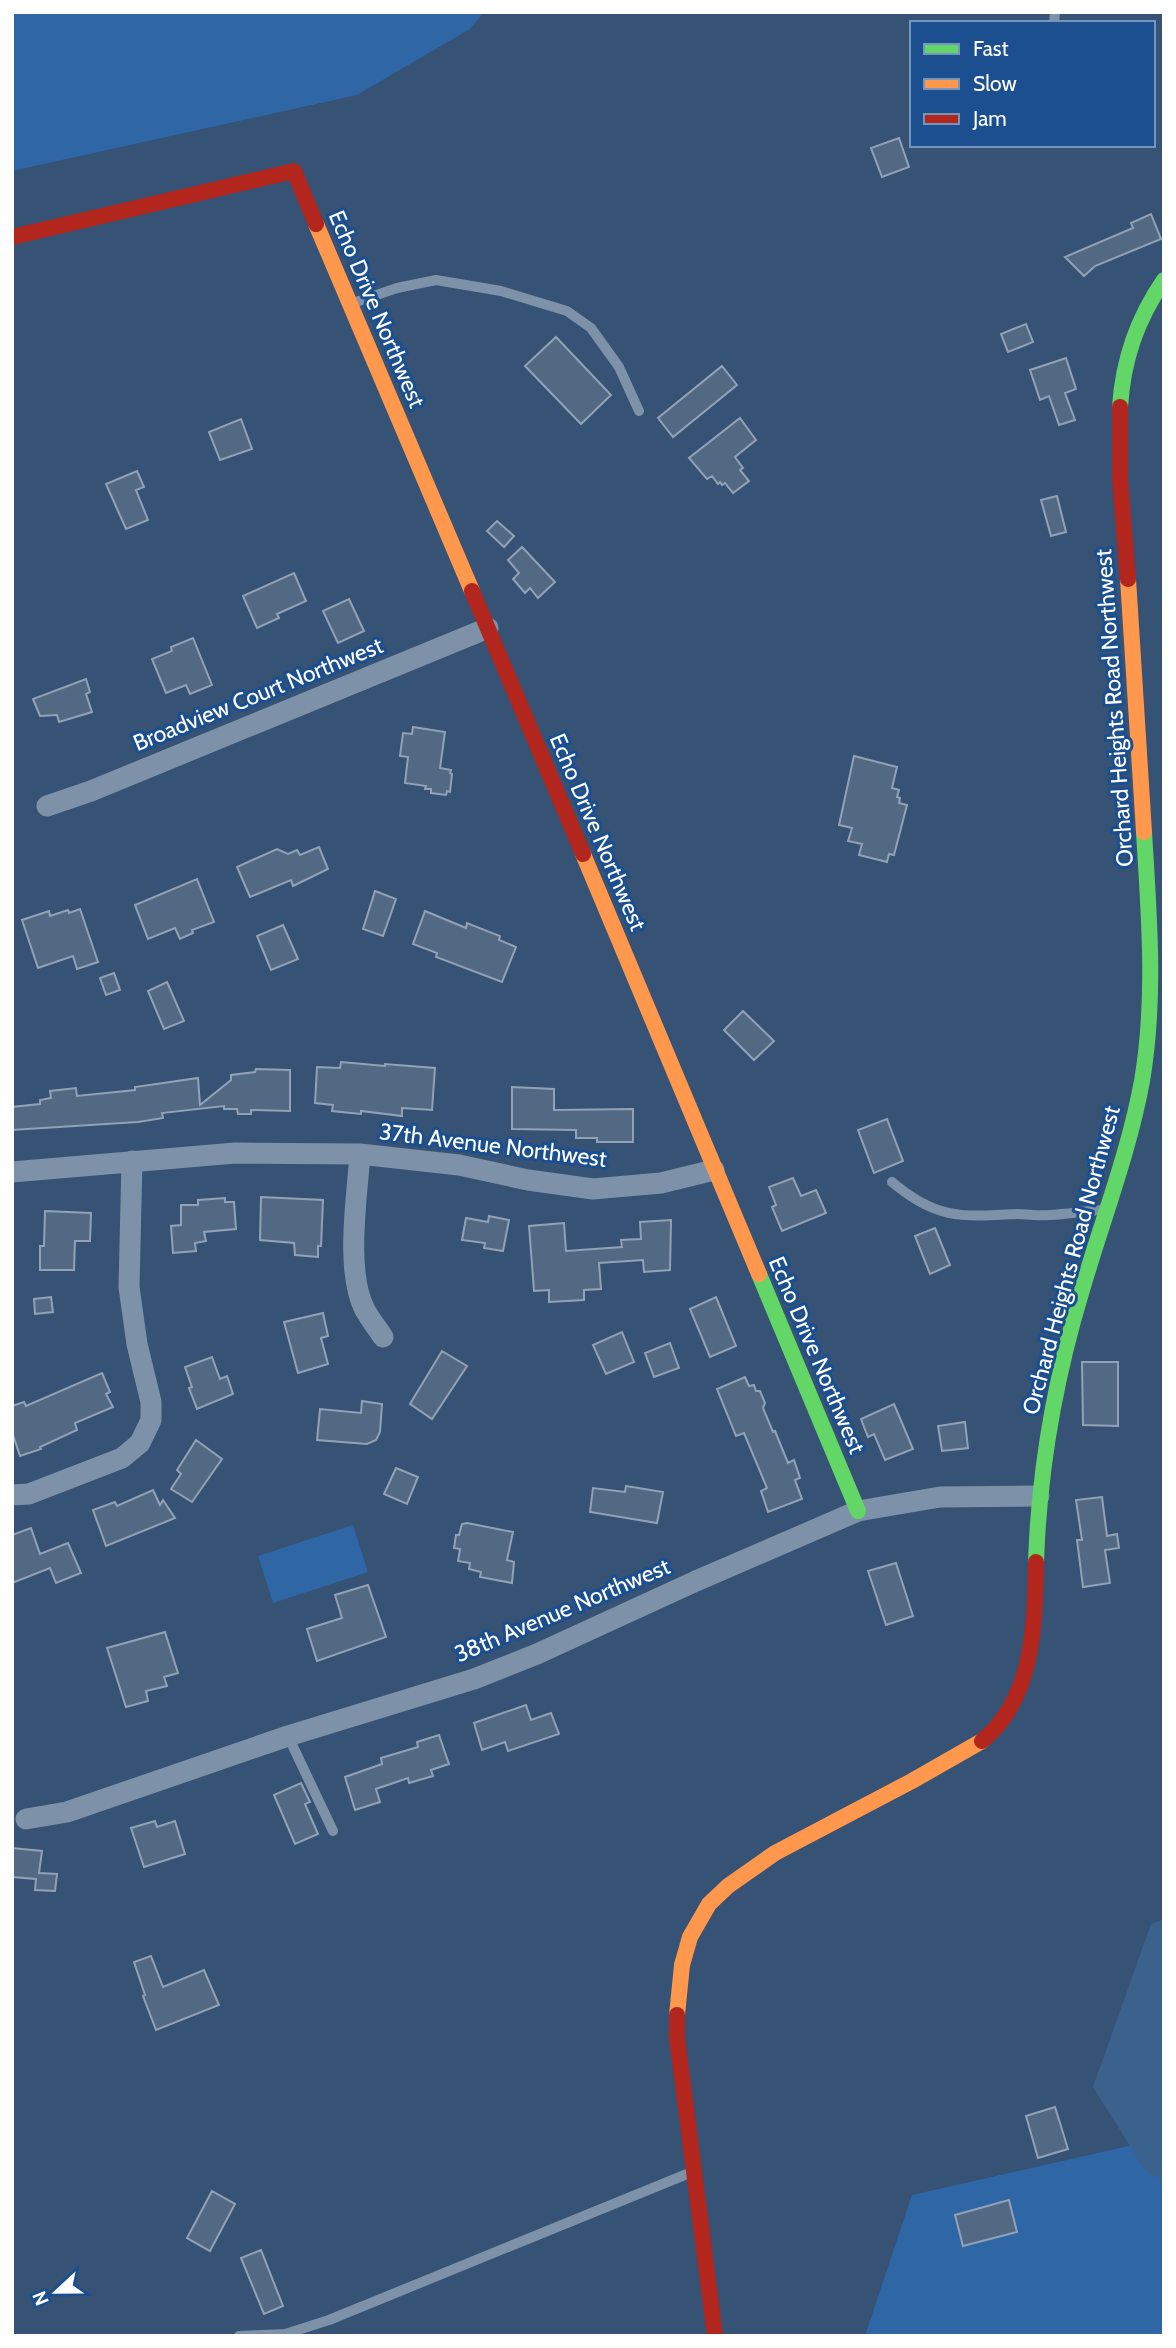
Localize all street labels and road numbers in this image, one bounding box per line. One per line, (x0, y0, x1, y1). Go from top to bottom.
street label: Echo Drive Northwest (323, 206, 431, 412)
street label: Orchard Heights Road Northwest (1089, 548, 1139, 868)
street label: Broadview Court Northwest (129, 631, 387, 757)
street label: Echo Drive Northwest (544, 729, 652, 935)
street label: Orchard Heights Road Northwest (1016, 1102, 1126, 1418)
street label: 37th Avenue Northwest (378, 1117, 609, 1173)
street label: Echo Drive Northwest (763, 1252, 871, 1458)
street label: 38th Avenue Northwest (450, 1552, 674, 1668)

